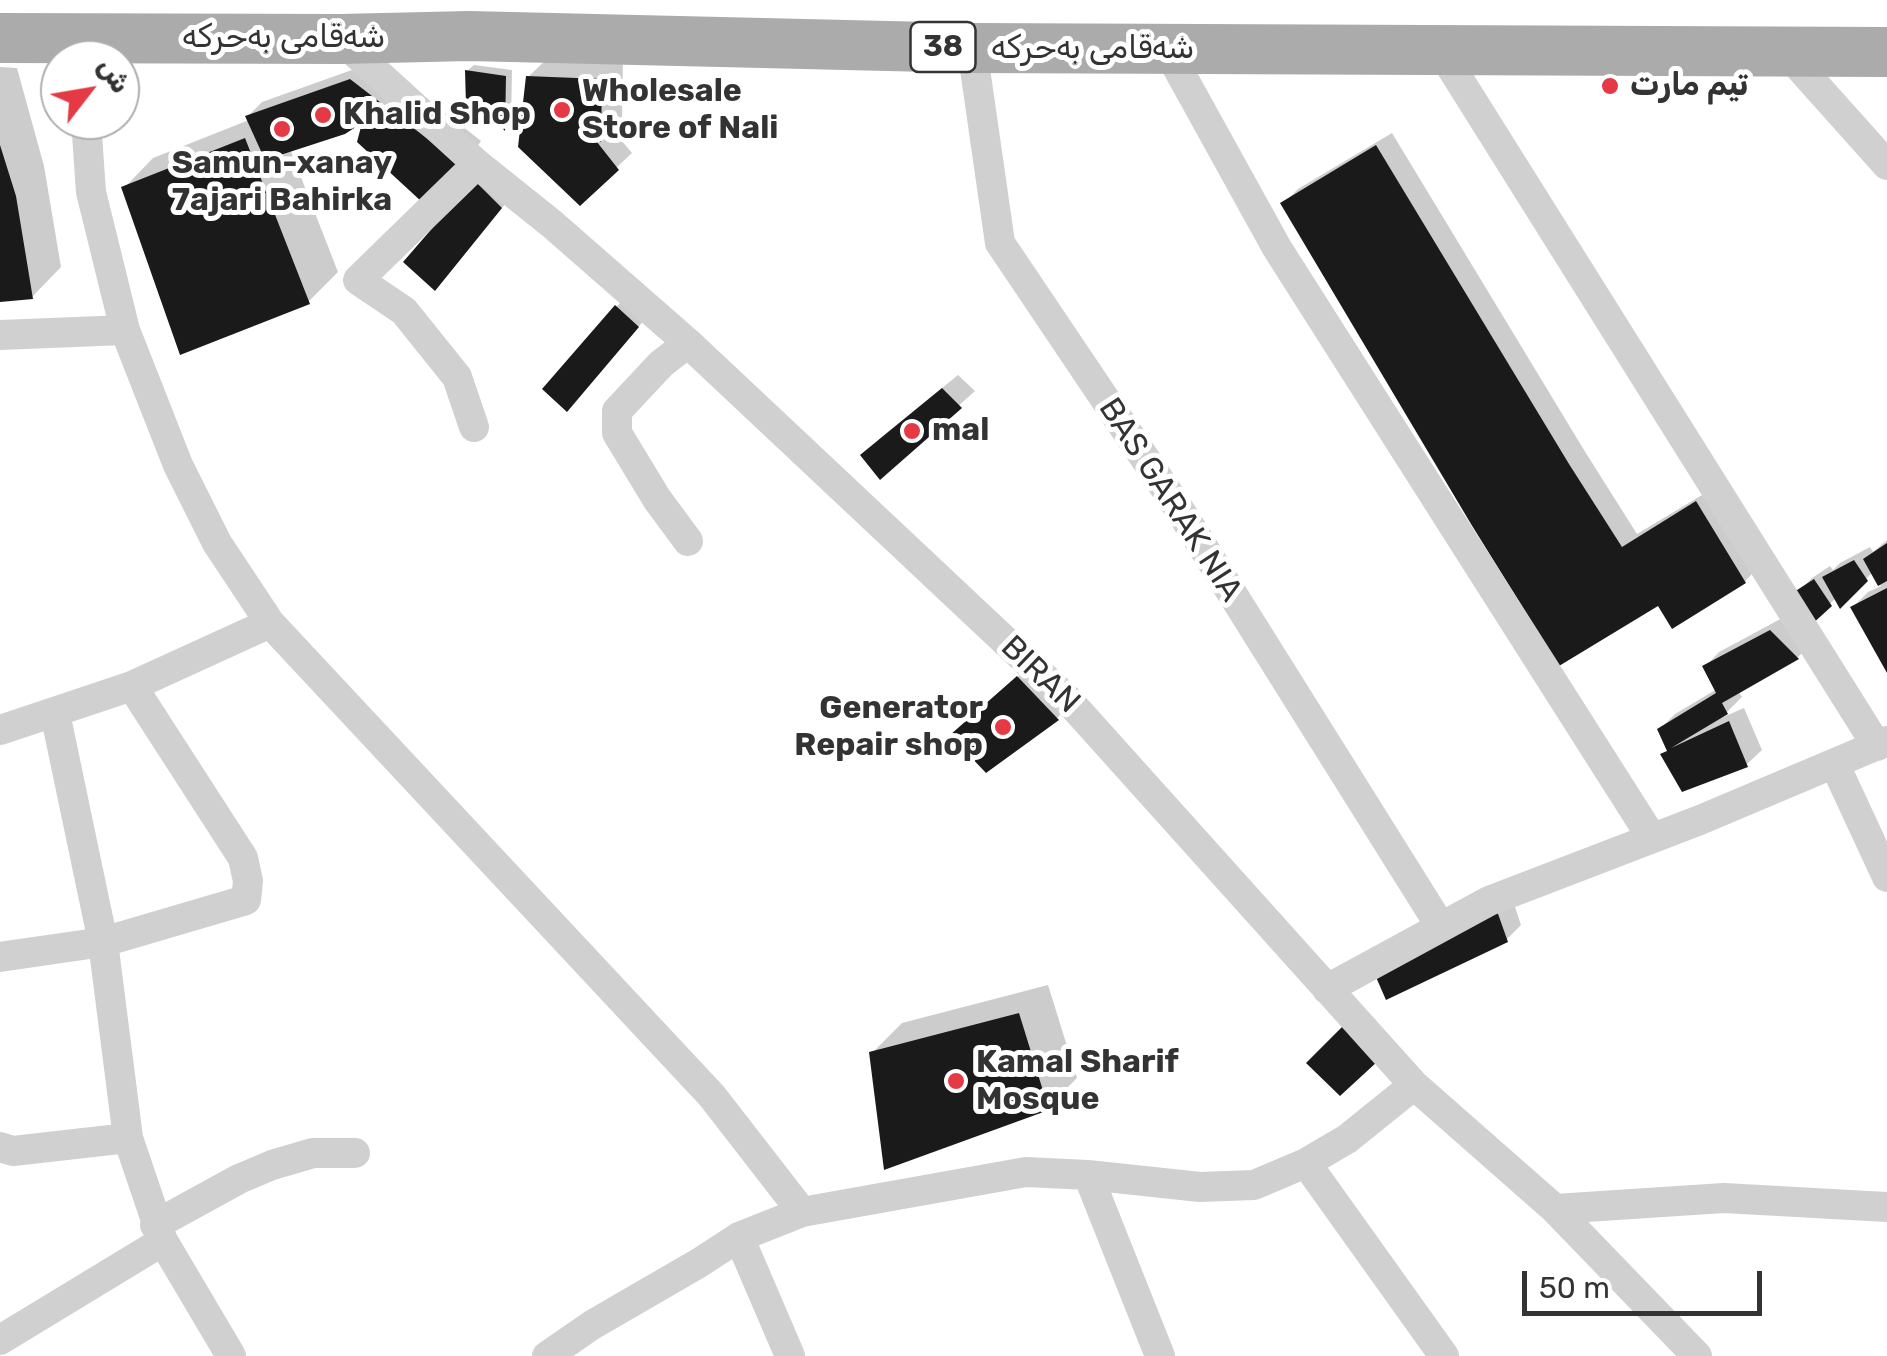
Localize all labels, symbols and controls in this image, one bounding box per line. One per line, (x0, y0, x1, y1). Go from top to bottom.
street label: شەقامی بەحرکە (183, 19, 385, 57)
road number: 38 (910, 22, 976, 72)
street label: شەقامی بەحرکە (992, 30, 1194, 68)
north arrow (40, 40, 140, 140)
text: ش (91, 52, 138, 99)
place label: تيم مارت (1630, 67, 1748, 105)
place label: Wholesale Store of Nali (582, 73, 778, 148)
marker: تيم مارت (1599, 75, 1621, 97)
place label: Khalid Shop (343, 96, 531, 134)
marker: Wholesale Store of Nali (551, 99, 573, 121)
marker: Khalid Shop (312, 104, 334, 126)
marker: Samun-xanay 7ajari Bahirka (271, 118, 293, 140)
place label: Samun-xanay 7ajari Bahirka (172, 145, 392, 220)
street label: BAS GARAK NIA (1090, 391, 1250, 609)
place label: mal (932, 412, 989, 450)
marker: mal (901, 420, 923, 442)
street label: BIRAN (993, 628, 1087, 722)
place label: Generator Repair shop (794, 690, 983, 765)
marker: Generator Repair shop (992, 716, 1014, 738)
place label: Kamal Sharif Mosque (976, 1044, 1179, 1119)
marker: Kamal Sharif Mosque (945, 1070, 967, 1092)
scale bar (1527, 1251, 1767, 1313)
text: 50 m (1539, 1270, 1610, 1306)

